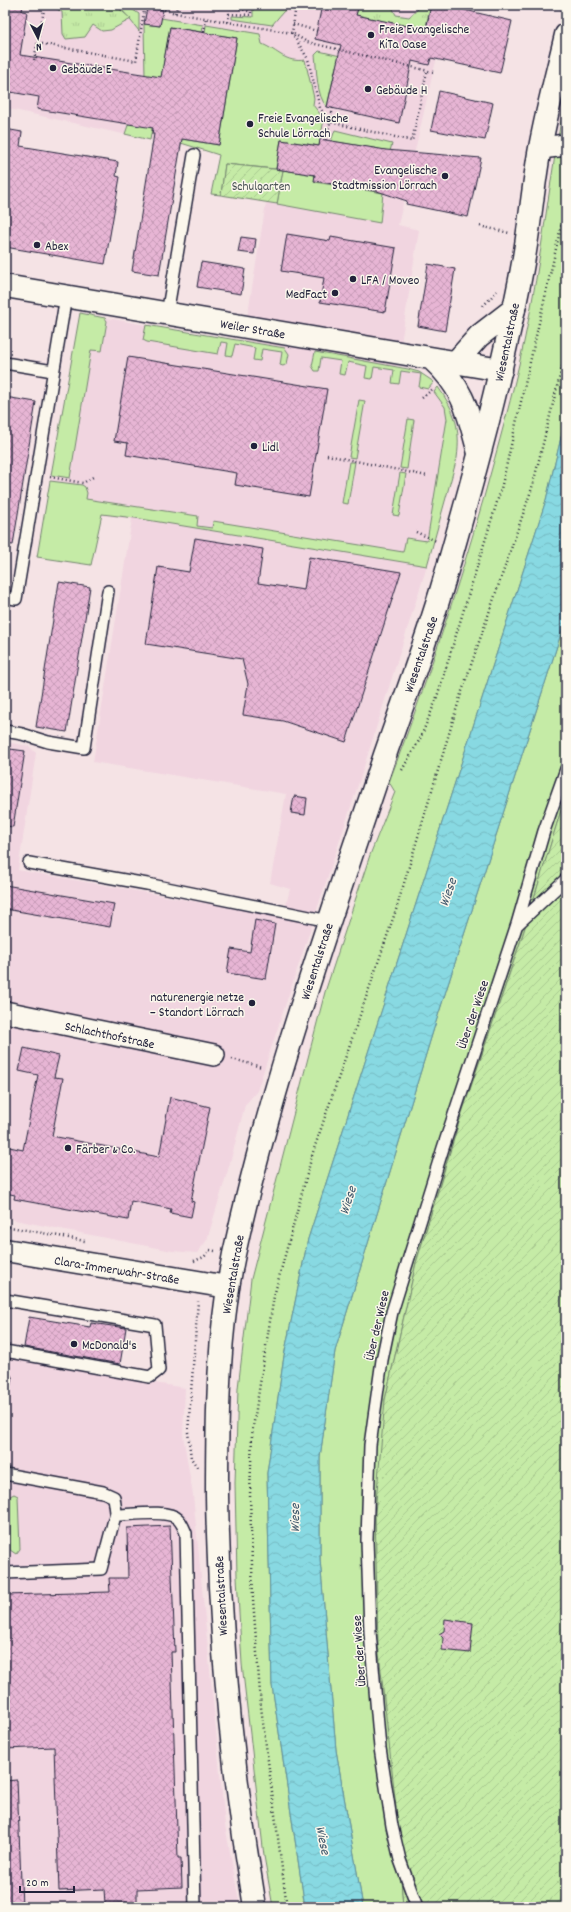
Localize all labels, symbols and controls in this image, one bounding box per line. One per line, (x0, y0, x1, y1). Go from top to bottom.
north arrow (18, 18, 58, 58)
place label: Freie Evangelische KiTa Oase (379, 21, 469, 55)
marker: Freie Evangelische KiTa Oase (366, 30, 376, 40)
text: N (35, 38, 42, 54)
place label: Gebäude E (61, 61, 112, 80)
marker: Gebäude E (48, 63, 58, 73)
place label: Gebäude H (376, 82, 427, 101)
marker: Gebäude H (363, 84, 373, 94)
place label: Freie Evangelische Schule Lörrach (258, 110, 348, 144)
marker: Freie Evangelische Schule Lörrach (245, 119, 255, 129)
place label: Evangelische Stadtmission Lörrach (332, 162, 437, 196)
marker: Evangelische Stadtmission Lörrach (440, 171, 450, 181)
park label: Schulgarten (232, 178, 290, 197)
place label: Abex (45, 238, 68, 257)
marker: Abex (32, 240, 42, 250)
place label: LFA / Moveo (361, 272, 419, 291)
marker: LFA / Moveo (348, 274, 358, 284)
place label: MedFact (286, 286, 327, 305)
marker: MedFact (330, 288, 340, 298)
street label: Wiesentalstraße (491, 301, 526, 384)
street label: Weiler Straße (219, 315, 287, 346)
place label: Lidl (262, 439, 279, 458)
marker: Lidl (249, 441, 259, 451)
street label: Wiesentalstraße (400, 614, 444, 696)
water label: Wiese (435, 875, 463, 910)
street label: Wiesentalstraße (297, 921, 340, 1003)
street label: Über der Wiese (454, 978, 495, 1052)
place label: naturenergie netze – Standort Lörrach (149, 989, 244, 1023)
marker: naturenergie netze – Standort Lörrach (247, 998, 257, 1008)
street label: Schlachthofstraße (63, 1018, 156, 1055)
place label: Färber & Co. (76, 1141, 135, 1160)
marker: Färber & Co. (63, 1143, 73, 1153)
water label: Wiese (335, 1183, 363, 1217)
street label: Wiesentalstraße (218, 1233, 251, 1315)
street label: Clara-Immerwahr-Straße (53, 1252, 181, 1291)
street label: Über der Wiese (361, 1288, 396, 1362)
place label: McDonald's (82, 1337, 137, 1356)
marker: McDonald's (69, 1339, 79, 1349)
water label: Wiese (286, 1503, 306, 1532)
street label: Wiesentalstraße (211, 1555, 234, 1636)
street label: Über der Wiese (349, 1614, 372, 1687)
water label: Wiese (309, 1824, 335, 1857)
scale bar (20, 1868, 74, 1894)
text: 20 m (26, 1875, 49, 1892)

